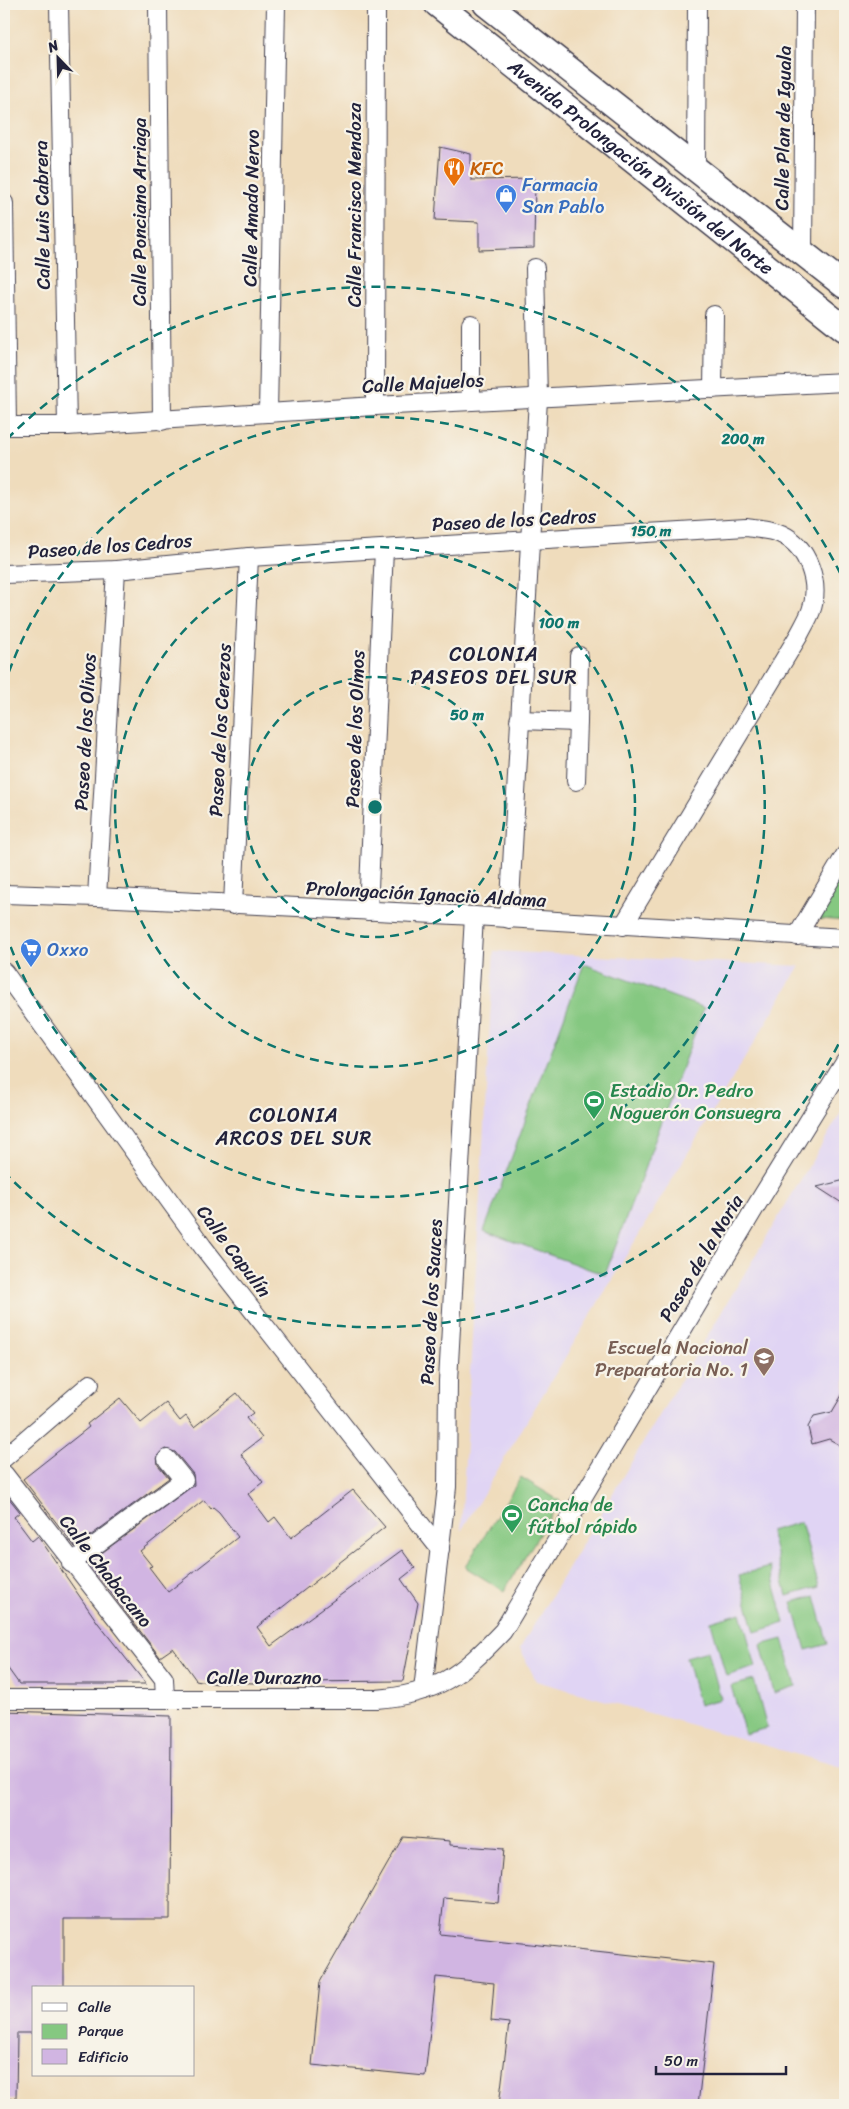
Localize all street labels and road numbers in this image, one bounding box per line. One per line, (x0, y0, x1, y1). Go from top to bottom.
street label: Calle Plan de Iguala (765, 45, 801, 211)
street label: Avenida Prolongación División del Norte (500, 49, 782, 283)
street label: Calle Francisco Mendoza (338, 102, 371, 307)
street label: Calle Ponciano Arriaga (123, 117, 156, 306)
street label: Calle Amado Nervo (233, 129, 269, 287)
street label: Calle Luis Cabrera (24, 140, 60, 290)
street label: Calle Majuelos (361, 363, 485, 403)
street label: Paseo de los Cedros (431, 499, 597, 541)
street label: Paseo de los Cedros (27, 524, 194, 568)
street label: Paseo de los Cerezos (199, 642, 241, 817)
street label: Paseo de los Olmos (336, 649, 374, 808)
street label: Paseo de los Olivos (64, 652, 106, 812)
street label: Prolongación Ignacio Aldama (305, 871, 547, 917)
street label: Paseo de la Noria (650, 1188, 752, 1328)
street label: Calle Capulín (188, 1197, 280, 1305)
street label: Paseo de los Sauces (410, 1218, 452, 1386)
street label: Calle Chabacano (51, 1507, 161, 1635)
street label: Calle Durazno (207, 1661, 322, 1694)

